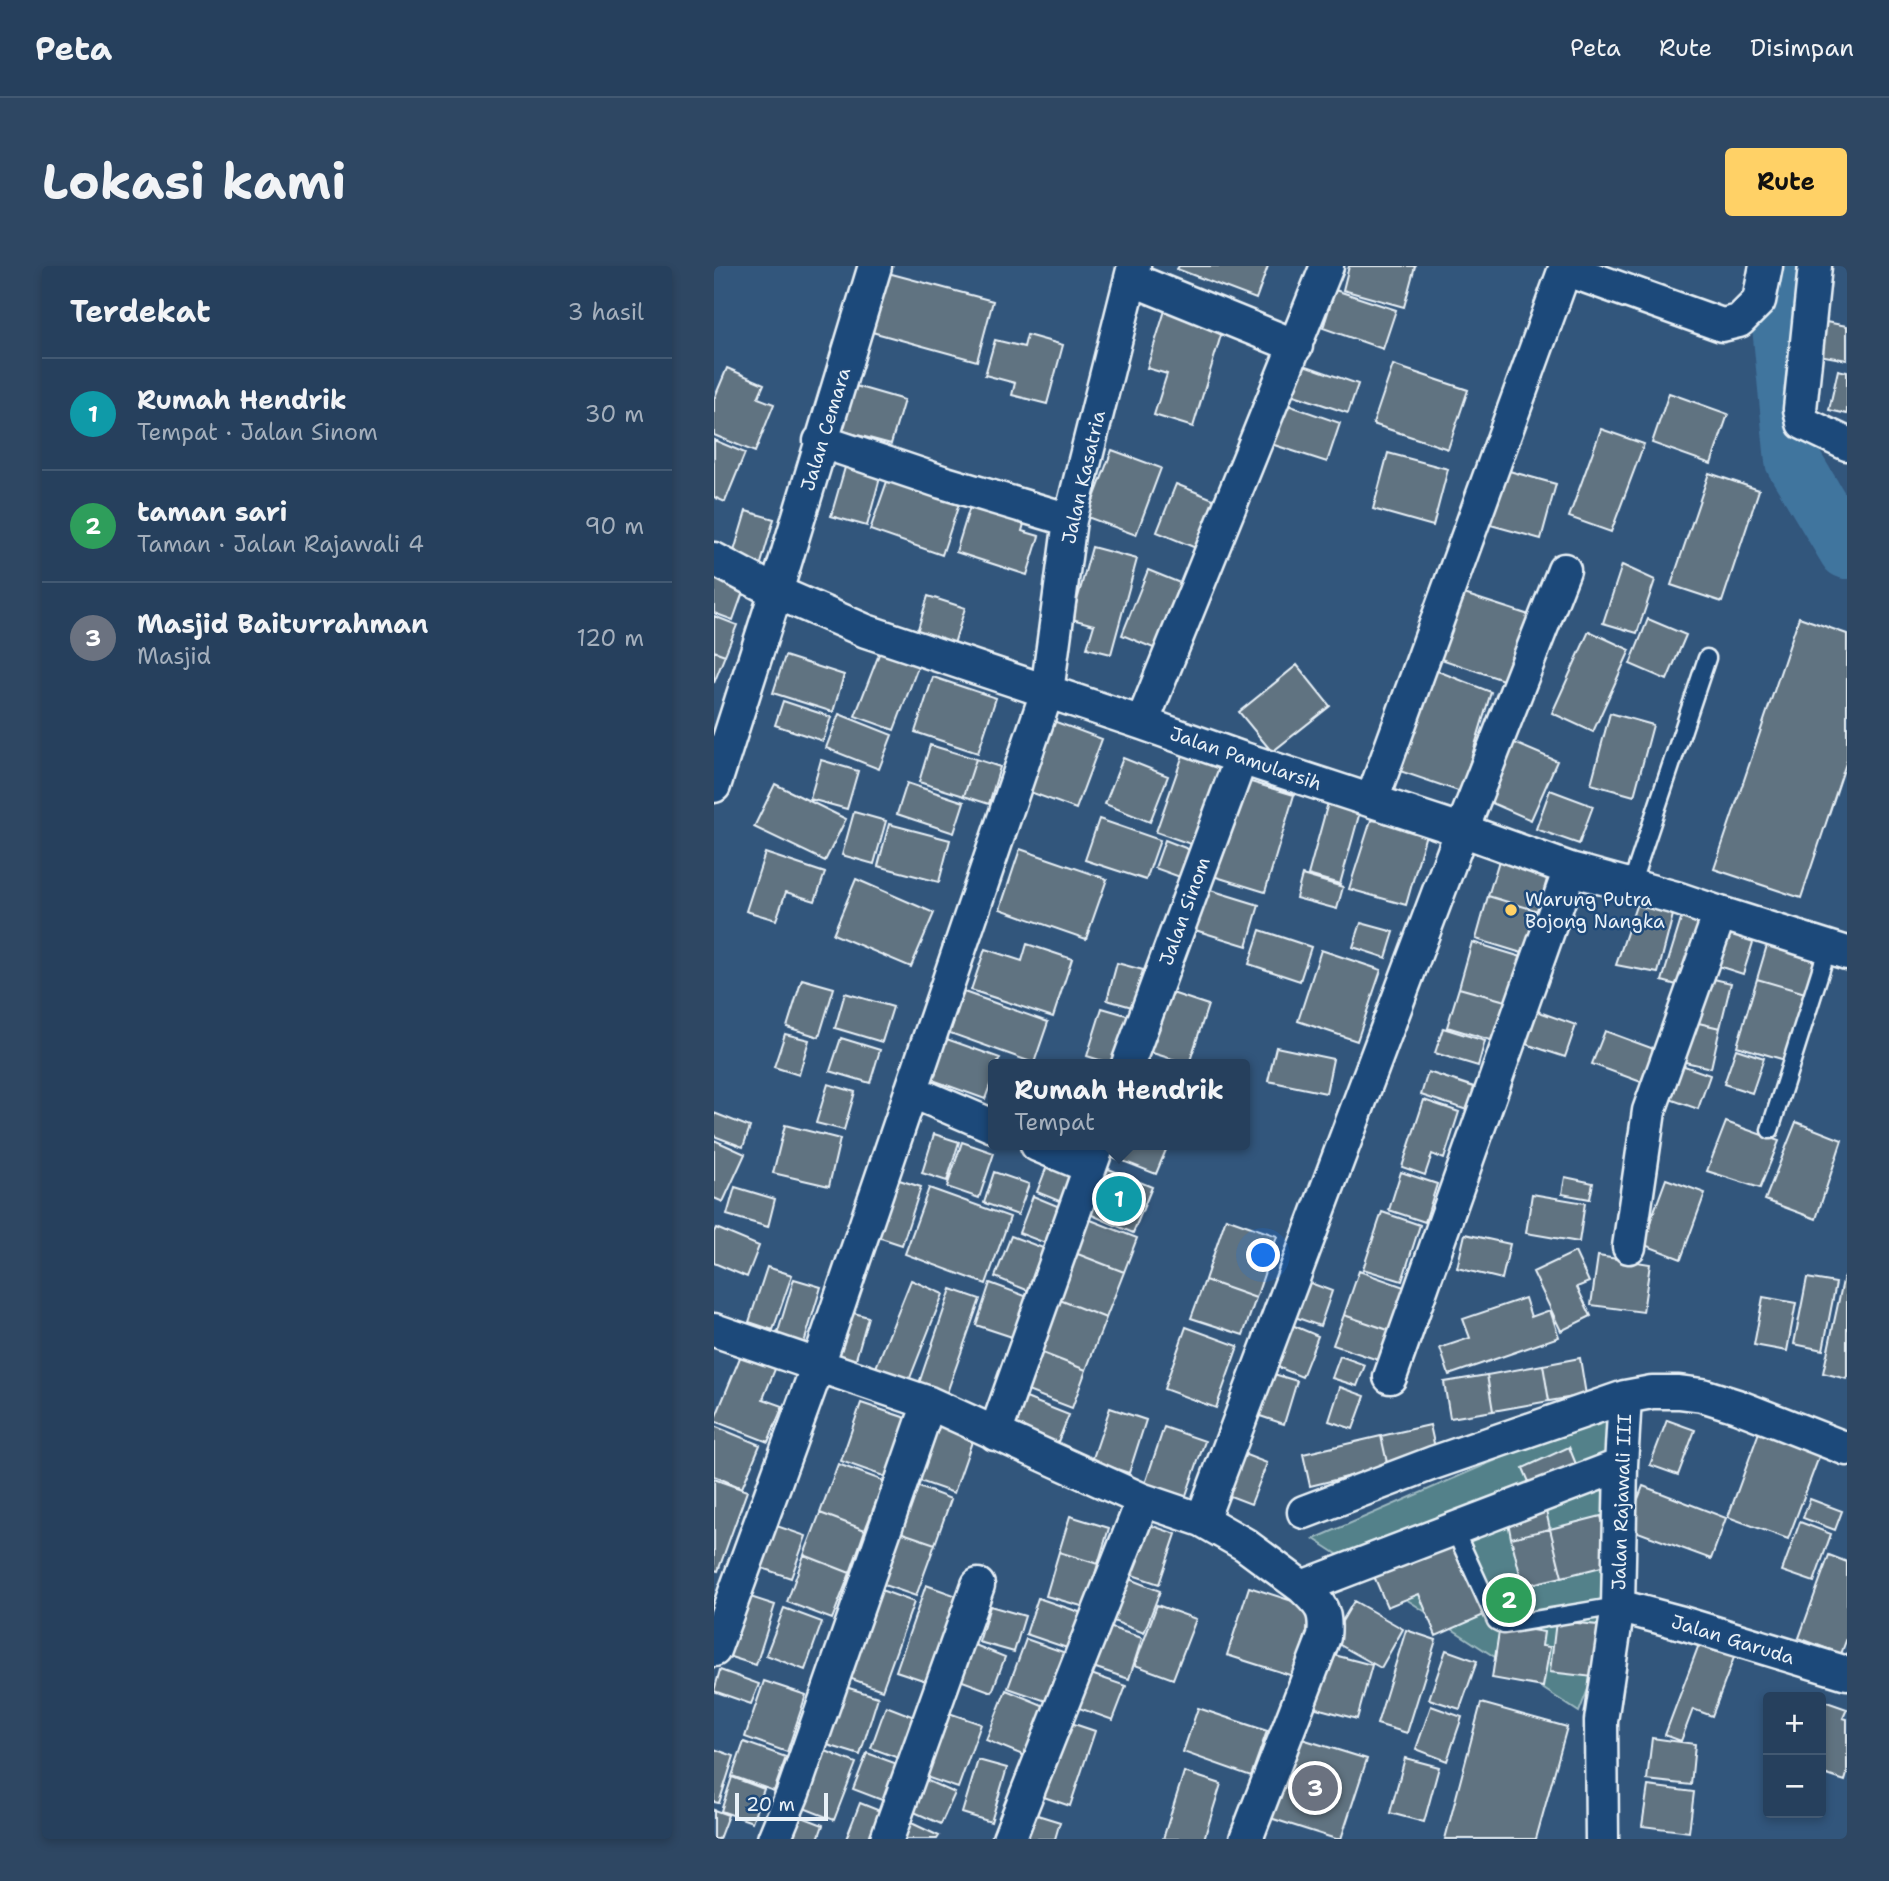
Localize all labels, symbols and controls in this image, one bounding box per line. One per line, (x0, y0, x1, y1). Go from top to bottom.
text: Peta (35, 26, 112, 71)
text: Peta (1570, 32, 1621, 64)
text: Rute (1659, 32, 1712, 64)
text: Disimpan (1750, 32, 1854, 64)
button: Rute (1725, 148, 1847, 216)
text: Lokasi kami (42, 149, 346, 215)
text: Terdekat (70, 291, 210, 332)
text: 3 hasil (568, 297, 644, 327)
street label: Jalan Cemara (795, 364, 856, 494)
text: Rumah Hendrik (137, 382, 347, 417)
text: 1 (88, 399, 98, 429)
text: 30 m (585, 399, 644, 429)
street label: Jalan Kasatria (1056, 408, 1111, 546)
text: Tempat · Jalan Sinom (137, 417, 378, 447)
text: taman sari (137, 494, 288, 529)
text: 2 (85, 511, 101, 541)
text: 90 m (584, 511, 644, 541)
text: Taman · Jalan Rajawali 4 (137, 529, 424, 559)
text: Masjid Baiturrahman (137, 606, 428, 641)
text: 3 (85, 623, 101, 653)
text: 120 m (576, 623, 644, 653)
text: Masjid (137, 641, 211, 671)
street label: Jalan Pamularsih (1167, 721, 1325, 796)
street label: Jalan Sinom (1153, 854, 1216, 969)
place label: Warung Putra Bojong Nangka (1525, 887, 1665, 934)
marker: Warung Putra Bojong Nangka (1503, 902, 1519, 918)
popup (988, 1059, 1250, 1150)
text: Rumah Hendrik (1014, 1072, 1224, 1107)
text: Tempat (1014, 1107, 1095, 1137)
pin: 1 (1096, 1173, 1142, 1225)
your location (1246, 1238, 1280, 1272)
street label: Jalan Rajawali III (1606, 1413, 1637, 1591)
pin: 2 (1486, 1574, 1532, 1626)
street label: Jalan Garuda (1668, 1609, 1798, 1670)
map controls (1763, 1692, 1826, 1818)
button: + (1763, 1692, 1826, 1755)
button: − (1763, 1755, 1826, 1818)
pin: 3 (1292, 1762, 1338, 1814)
scale bar (735, 1790, 828, 1822)
text: 20 m (746, 1792, 795, 1817)

